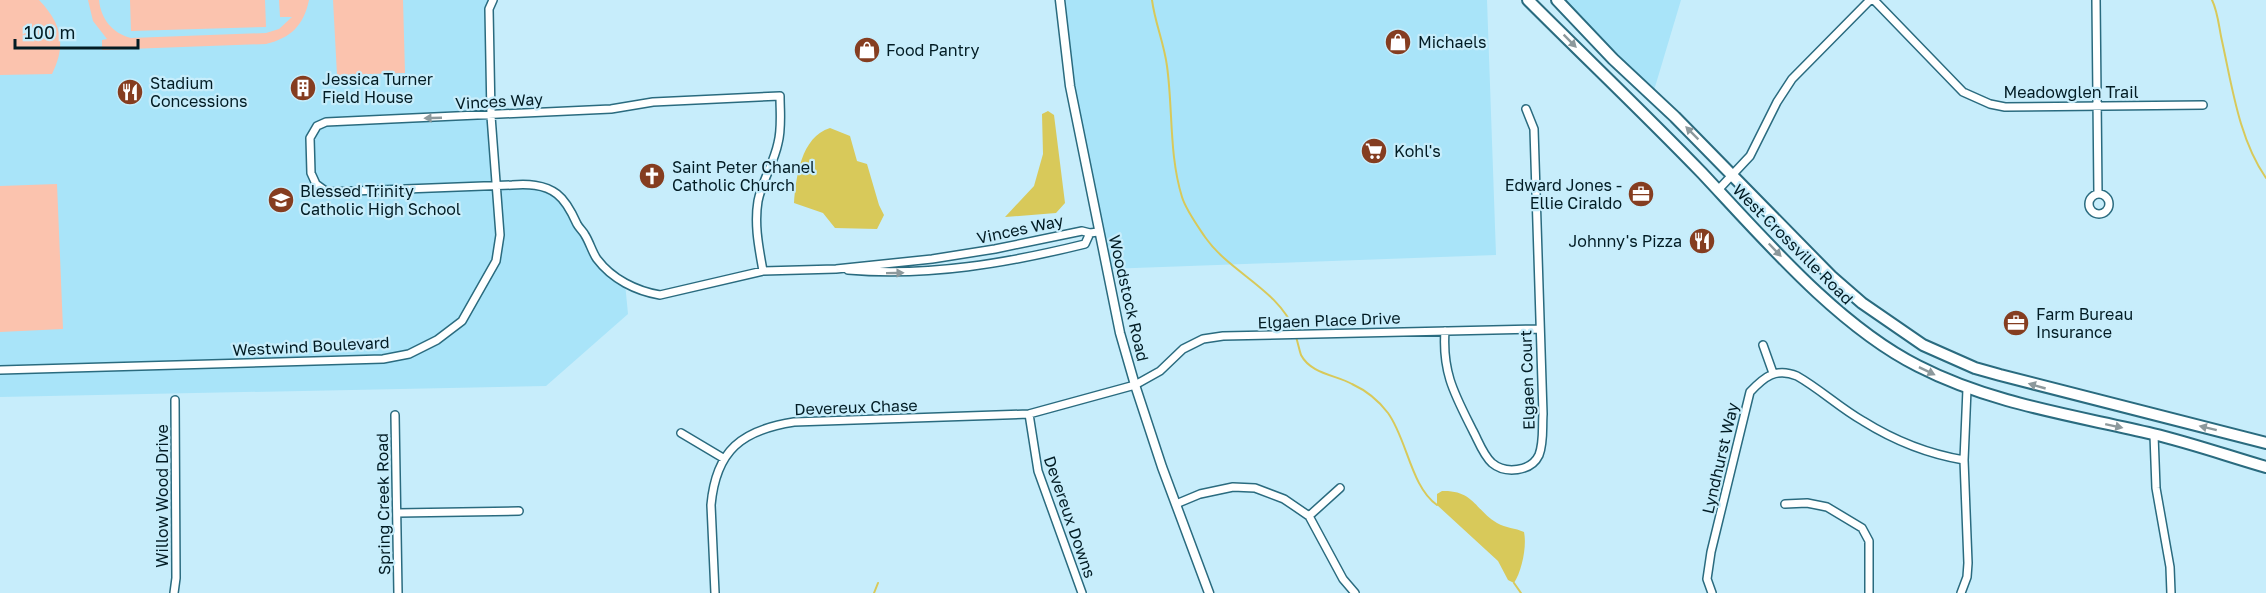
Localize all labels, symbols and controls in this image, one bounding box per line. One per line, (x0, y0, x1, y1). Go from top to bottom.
scale bar (15, 12, 138, 50)
text: 100 m (24, 21, 75, 43)
shop icon: Michaels (1383, 27, 1413, 57)
place label: Michaels (1418, 32, 1487, 52)
one-way arrow (1562, 34, 1576, 48)
shop icon: Food Pantry (852, 35, 882, 65)
place label: Food Pantry (886, 40, 980, 60)
place label: Jessica Turner Field House (322, 69, 433, 107)
place label: Stadium Concessions (150, 73, 248, 111)
building icon: Jessica Turner Field House (288, 73, 318, 103)
restaurant icon: Stadium Concessions (115, 77, 145, 107)
street label: Meadowglen Trail (2003, 82, 2139, 102)
street label: Vinces Way (455, 89, 543, 113)
one-way arrow (423, 113, 442, 122)
one-way arrow (1685, 127, 1699, 141)
supermarket icon: Kohl's (1359, 136, 1389, 166)
place label: Kohl's (1394, 141, 1441, 161)
place label: Saint Peter Chanel Catholic Church (672, 157, 815, 195)
church icon: Saint Peter Chanel Catholic Church (637, 161, 667, 191)
place label: Edward Jones - Ellie Ciraldo (1505, 175, 1622, 213)
office icon: Edward Jones - Ellie Ciraldo (1626, 179, 1656, 209)
street label: West Crossville Road (1729, 180, 1857, 308)
place label: Blessed Trinity Catholic High School (300, 181, 461, 219)
school or university icon: Blessed Trinity Catholic High School (266, 185, 296, 215)
street label: Vinces Way (975, 210, 1065, 248)
restaurant icon: Johnny's Pizza (1687, 226, 1717, 256)
place label: Johnny's Pizza (1568, 231, 1682, 251)
street label: Woodstock Road (1105, 233, 1153, 363)
one-way arrow (1768, 243, 1782, 257)
one-way arrow (885, 268, 904, 278)
place label: Farm Bureau Insurance (2036, 304, 2133, 342)
street label: Elgaen Place Drive (1257, 308, 1401, 332)
office icon: Farm Bureau Insurance (2001, 308, 2031, 338)
street label: Elgaen Court (1515, 330, 1539, 430)
street label: Westwind Boulevard (232, 332, 390, 360)
one-way arrow (1919, 366, 1936, 376)
one-way arrow (2028, 380, 2046, 390)
street label: Devereux Chase (794, 395, 918, 419)
street label: Lyndhurst Way (1697, 400, 1743, 516)
one-way arrow (2104, 421, 2123, 431)
one-way arrow (2198, 423, 2217, 433)
street label: Willow Wood Drive (152, 424, 172, 568)
street label: Spring Creek Road (372, 433, 394, 575)
street label: Devereux Downs (1040, 453, 1100, 581)

